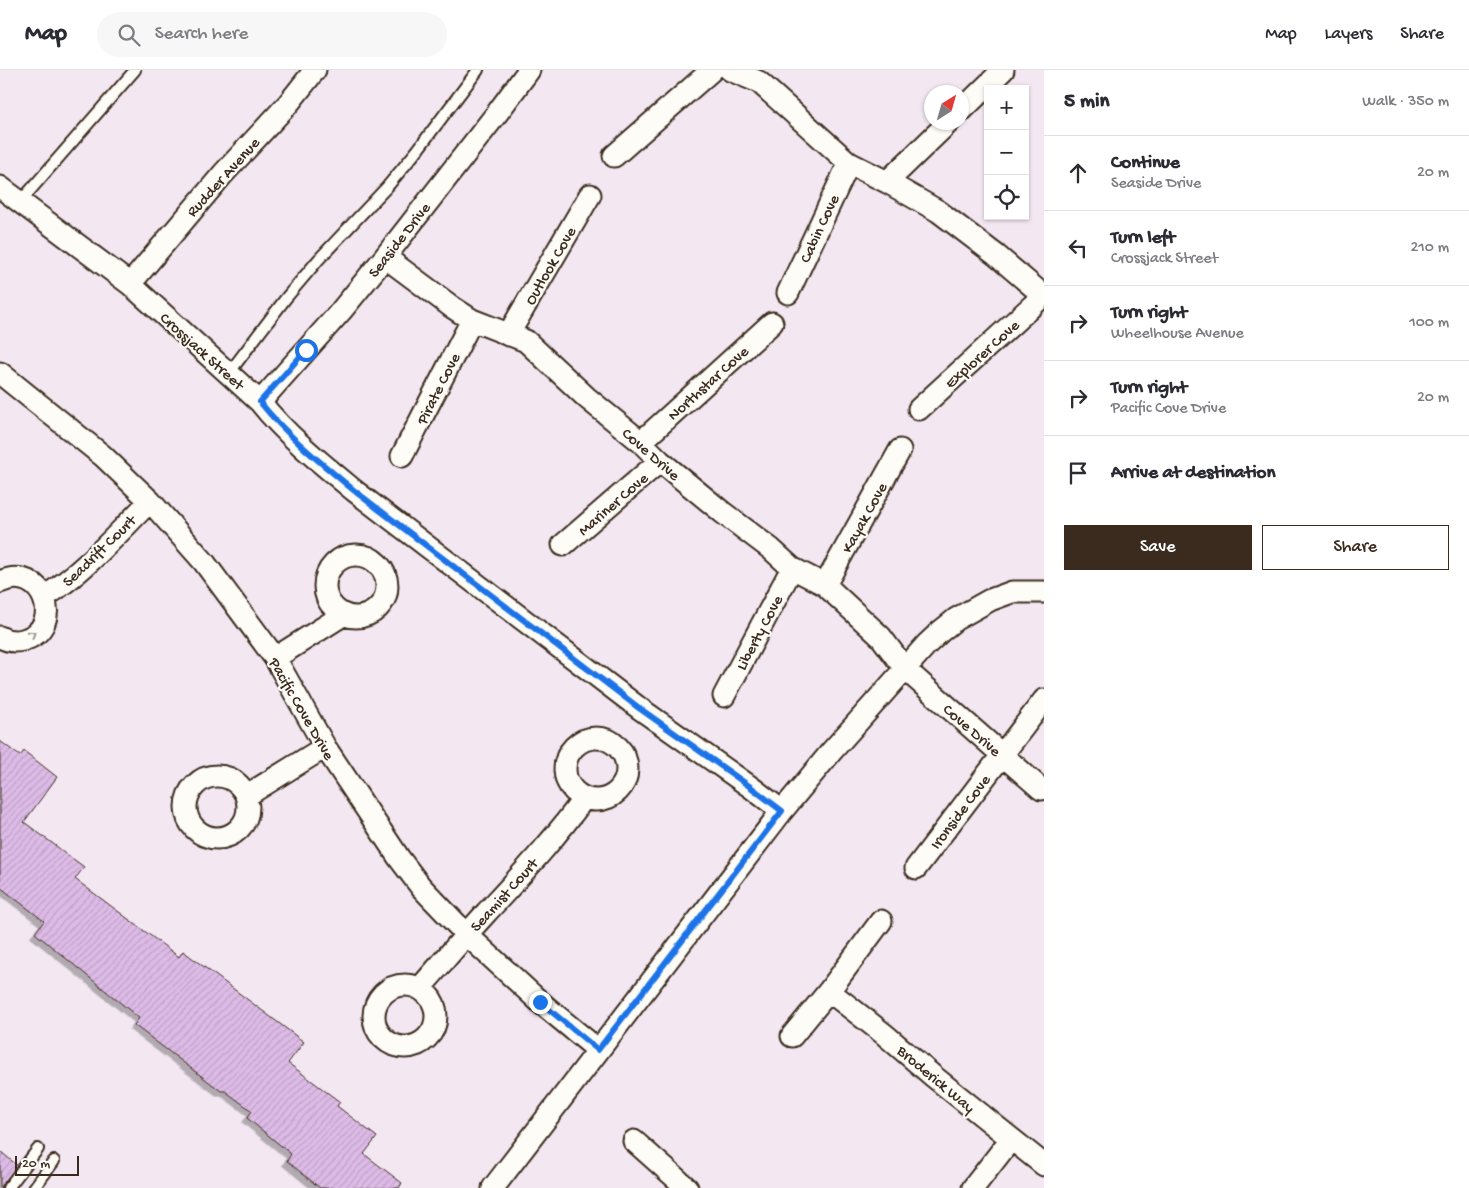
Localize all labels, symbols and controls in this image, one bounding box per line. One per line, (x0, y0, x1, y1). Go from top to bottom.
search box (97, 12, 447, 57)
text: Map (25, 20, 67, 49)
icon: search (115, 21, 143, 49)
text: Search here (155, 23, 248, 46)
text: Map (1265, 24, 1297, 45)
text: Layers (1325, 24, 1372, 45)
text: Share (1400, 24, 1444, 45)
north arrow (924, 85, 969, 130)
map controls (984, 85, 1029, 220)
button: + (984, 85, 1029, 130)
text: 5 min (1064, 90, 1109, 115)
text: Walk · 350 m (1362, 93, 1449, 112)
button: − (984, 130, 1029, 175)
street label: Rudder Avenue (184, 134, 266, 222)
text: Continue (1111, 152, 1180, 175)
icon: ahead (1064, 159, 1092, 187)
text: 20 m (1417, 164, 1449, 183)
button: locate (984, 175, 1029, 220)
text: Seaside Drive (1111, 175, 1201, 194)
street label: Cabin Cove (797, 192, 846, 267)
street label: Seaside Drive (365, 199, 436, 283)
street label: Outlook Cove (522, 224, 582, 309)
text: Turn left (1111, 227, 1175, 250)
icon: left (1064, 234, 1092, 262)
text: 210 m (1410, 239, 1449, 258)
text: Crossjack Street (1111, 250, 1218, 269)
text: Turn right (1111, 302, 1187, 325)
icon: right (1064, 309, 1092, 337)
street label: Crossjack Street (155, 310, 248, 396)
text: 100 m (1409, 314, 1449, 333)
street label: Explorer Cove (942, 317, 1025, 394)
text: Wheelhouse Avenue (1111, 325, 1244, 344)
route start (295, 339, 318, 362)
street label: Northstar Cove (665, 343, 754, 426)
street label: Pirate Cove (414, 350, 467, 429)
text: Turn right (1111, 377, 1187, 400)
icon: right (1064, 384, 1092, 412)
text: 20 m (1417, 389, 1449, 408)
text: Pacific Cove Drive (1111, 400, 1226, 419)
street label: Cove Drive (617, 425, 683, 487)
icon: arrive (1064, 459, 1092, 487)
text: Arrive at destination (1111, 462, 1275, 485)
street label: Mariner Cove (575, 470, 654, 541)
street label: Kayak Cove (839, 479, 894, 557)
street label: Seadrift Court (60, 512, 142, 592)
button: Save (1064, 525, 1252, 570)
button: Share (1262, 525, 1449, 570)
street label: Liberty Cove (733, 592, 789, 674)
one-way arrow (27, 631, 36, 641)
street label: Pacific Cove Drive (262, 654, 337, 765)
street label: Cove Drive (938, 701, 1004, 763)
street label: Ironside Cove (928, 771, 996, 854)
street label: Seamist Court (468, 855, 545, 937)
route end (529, 991, 552, 1014)
street label: Broderick Way (891, 1042, 978, 1119)
scale bar (15, 1153, 79, 1176)
text: 20 m (22, 1156, 50, 1173)

